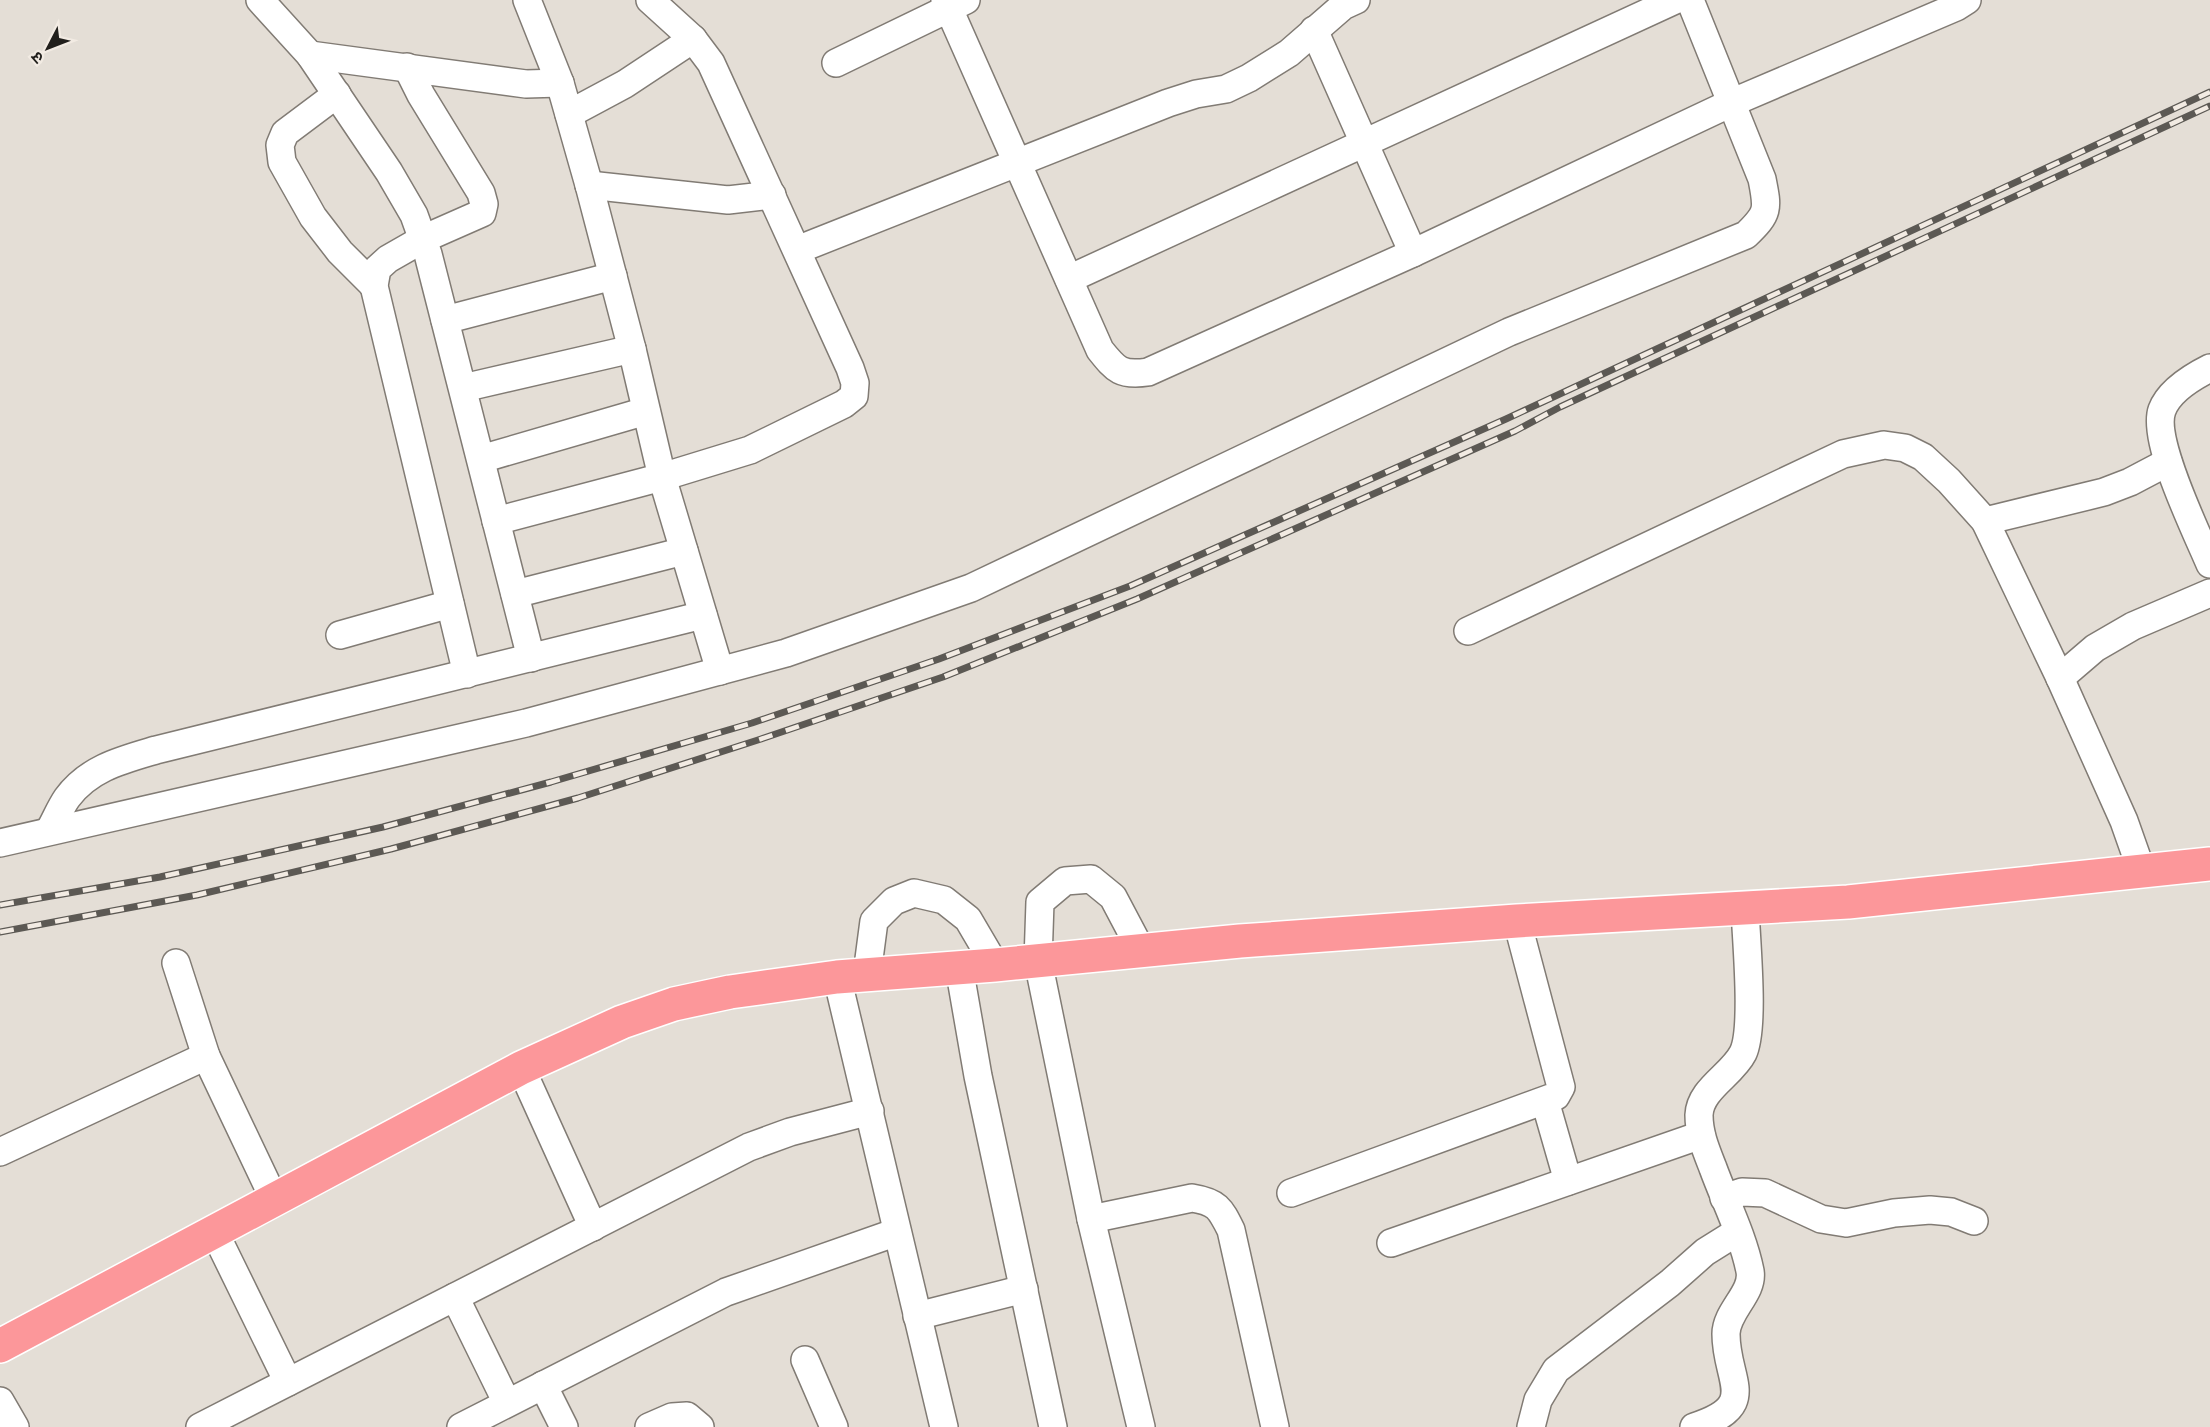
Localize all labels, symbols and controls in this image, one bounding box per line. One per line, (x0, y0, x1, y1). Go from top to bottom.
north arrow (18, 18, 78, 78)
text: उ (27, 47, 47, 68)

